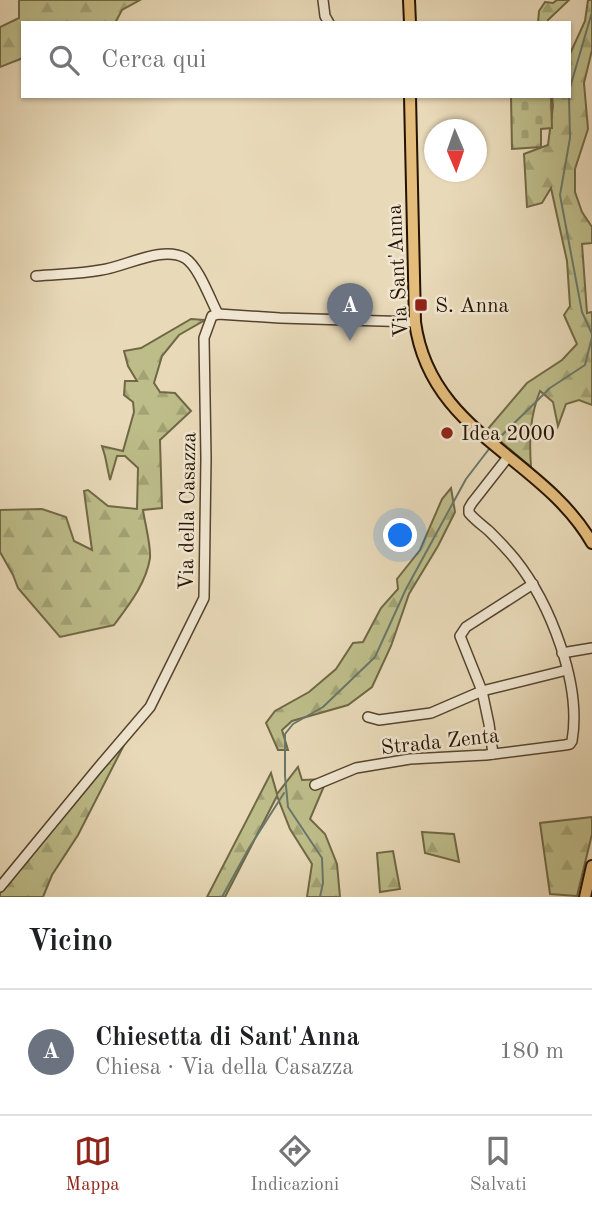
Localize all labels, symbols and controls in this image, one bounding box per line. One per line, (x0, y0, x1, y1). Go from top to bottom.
search box (21, 21, 571, 98)
icon: search (45, 41, 83, 79)
text: Cerca qui (101, 47, 206, 73)
north arrow (424, 119, 487, 182)
street label: Via Sant'Anna (385, 204, 412, 338)
pin: A (327, 283, 373, 341)
place label: S. Anna (435, 296, 509, 317)
marker: S. Anna (413, 297, 429, 313)
place label: Idea 2000 (461, 424, 555, 445)
marker: Idea 2000 (439, 425, 455, 441)
street label: Via della Casazza (177, 432, 200, 590)
your location (383, 518, 417, 552)
street label: Strada Zenta (380, 726, 500, 759)
text: Vicino (28, 927, 113, 957)
text: Chiesetta di Sant'Anna (95, 1025, 360, 1051)
text: A (42, 1040, 60, 1063)
text: 180 m (499, 1040, 564, 1063)
text: Chiesa · Via della Casazza (95, 1056, 354, 1079)
tab: Mappa (65, 1132, 120, 1197)
tab: Indicazioni (250, 1132, 339, 1197)
tab: Salvati (470, 1132, 527, 1197)

